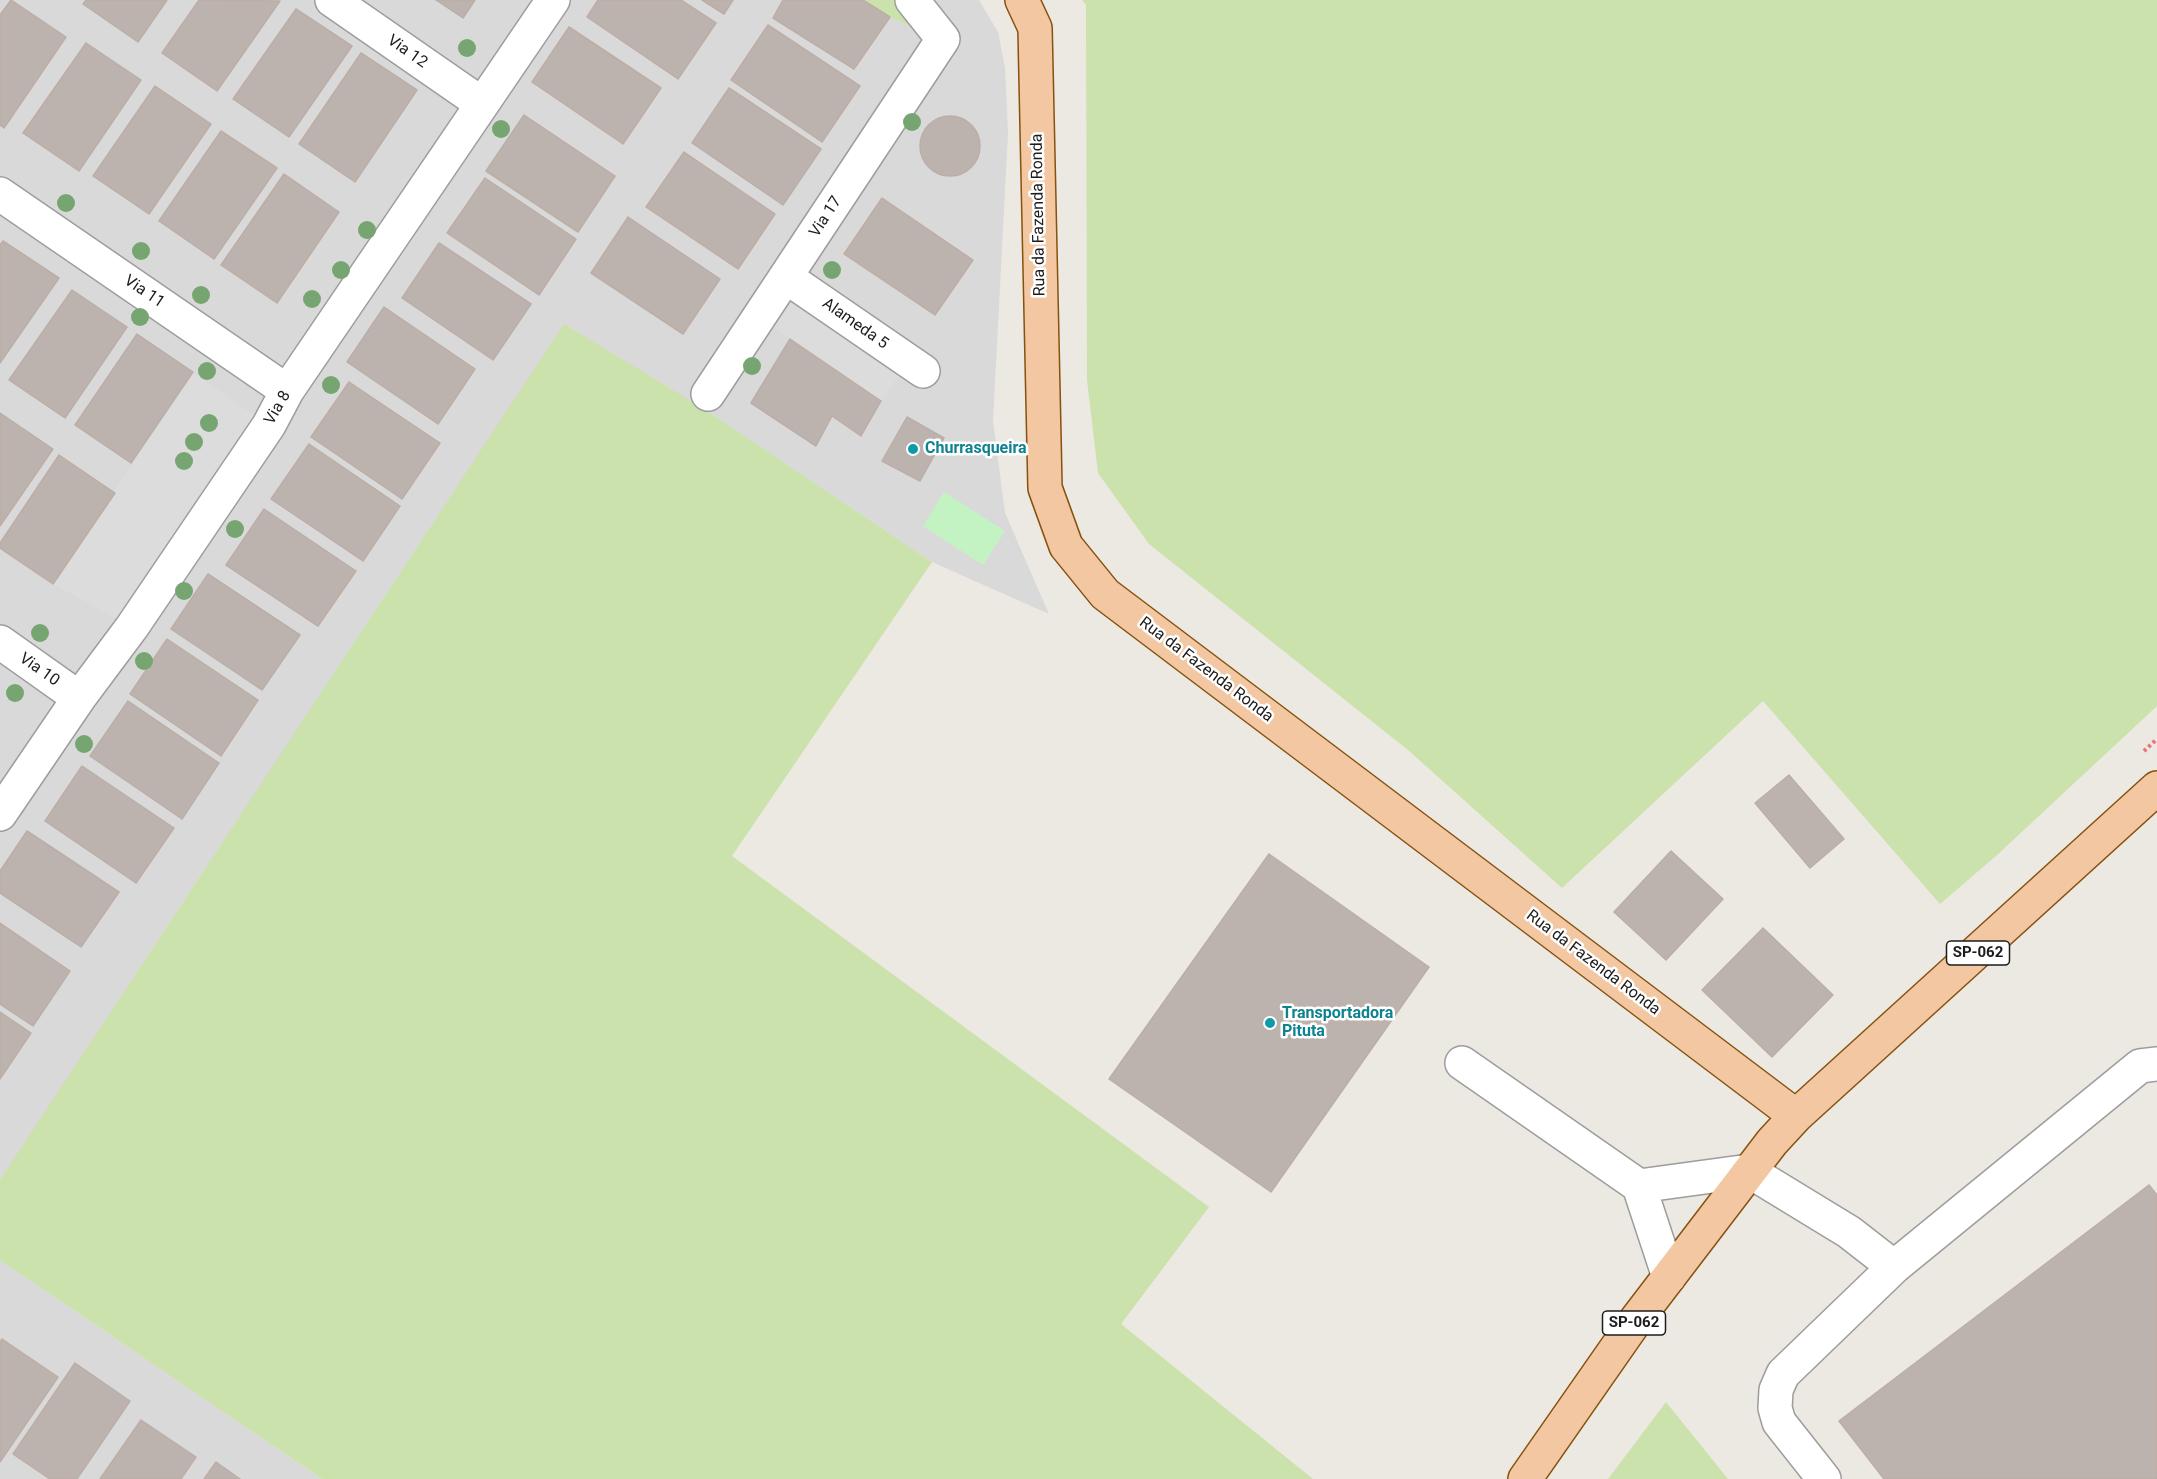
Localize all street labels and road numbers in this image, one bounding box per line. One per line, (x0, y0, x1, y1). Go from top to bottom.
street label: Via 12 (383, 31, 431, 73)
street label: Rua da Fazenda Ronda (1028, 133, 1050, 297)
street label: Via 17 (806, 193, 846, 241)
street label: Via 11 (120, 272, 168, 312)
street label: Alameda 5 (818, 294, 892, 354)
street label: Via 8 (261, 388, 295, 428)
street label: Rua da Fazenda Ronda (1135, 613, 1277, 727)
street label: Via 10 (15, 649, 63, 691)
street label: Rua da Fazenda Ronda (1522, 906, 1664, 1020)
road number: SP-062 (1946, 941, 2010, 965)
road number: SP-062 (1602, 1311, 1666, 1335)

